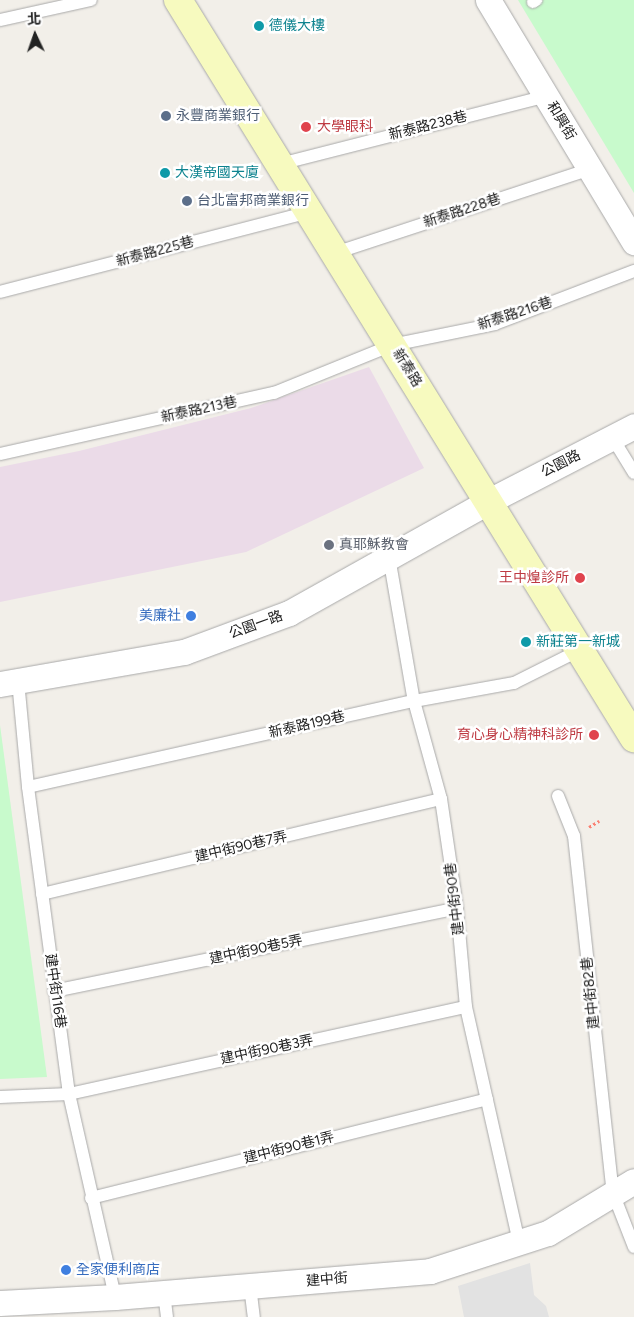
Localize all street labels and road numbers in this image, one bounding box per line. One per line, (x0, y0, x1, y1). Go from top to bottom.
street label: 和興街 (543, 99, 579, 143)
street label: 新泰路238巷 (387, 108, 469, 144)
street label: 新泰路228巷 (421, 191, 503, 231)
street label: 新泰路225巷 (114, 234, 196, 270)
street label: 新泰路216巷 (476, 294, 554, 334)
street label: 新泰路 (389, 346, 425, 390)
street label: 新泰路213巷 (159, 394, 239, 426)
street label: 公園路 (538, 447, 584, 481)
street label: 公園一路 (227, 608, 285, 642)
street label: 新泰路199巷 (267, 708, 347, 742)
street label: 建中街90巷7弄 (193, 828, 289, 866)
street label: 建中街90巷 (442, 862, 468, 936)
street label: 建中街90巷5弄 (208, 932, 304, 968)
street label: 建中街116巷 (41, 952, 69, 1030)
street label: 建中街82巷 (579, 956, 603, 1030)
street label: 建中街90巷3弄 (219, 1032, 315, 1068)
street label: 建中街90巷1弄 (242, 1129, 336, 1167)
street label: 建中街 (305, 1270, 349, 1290)

